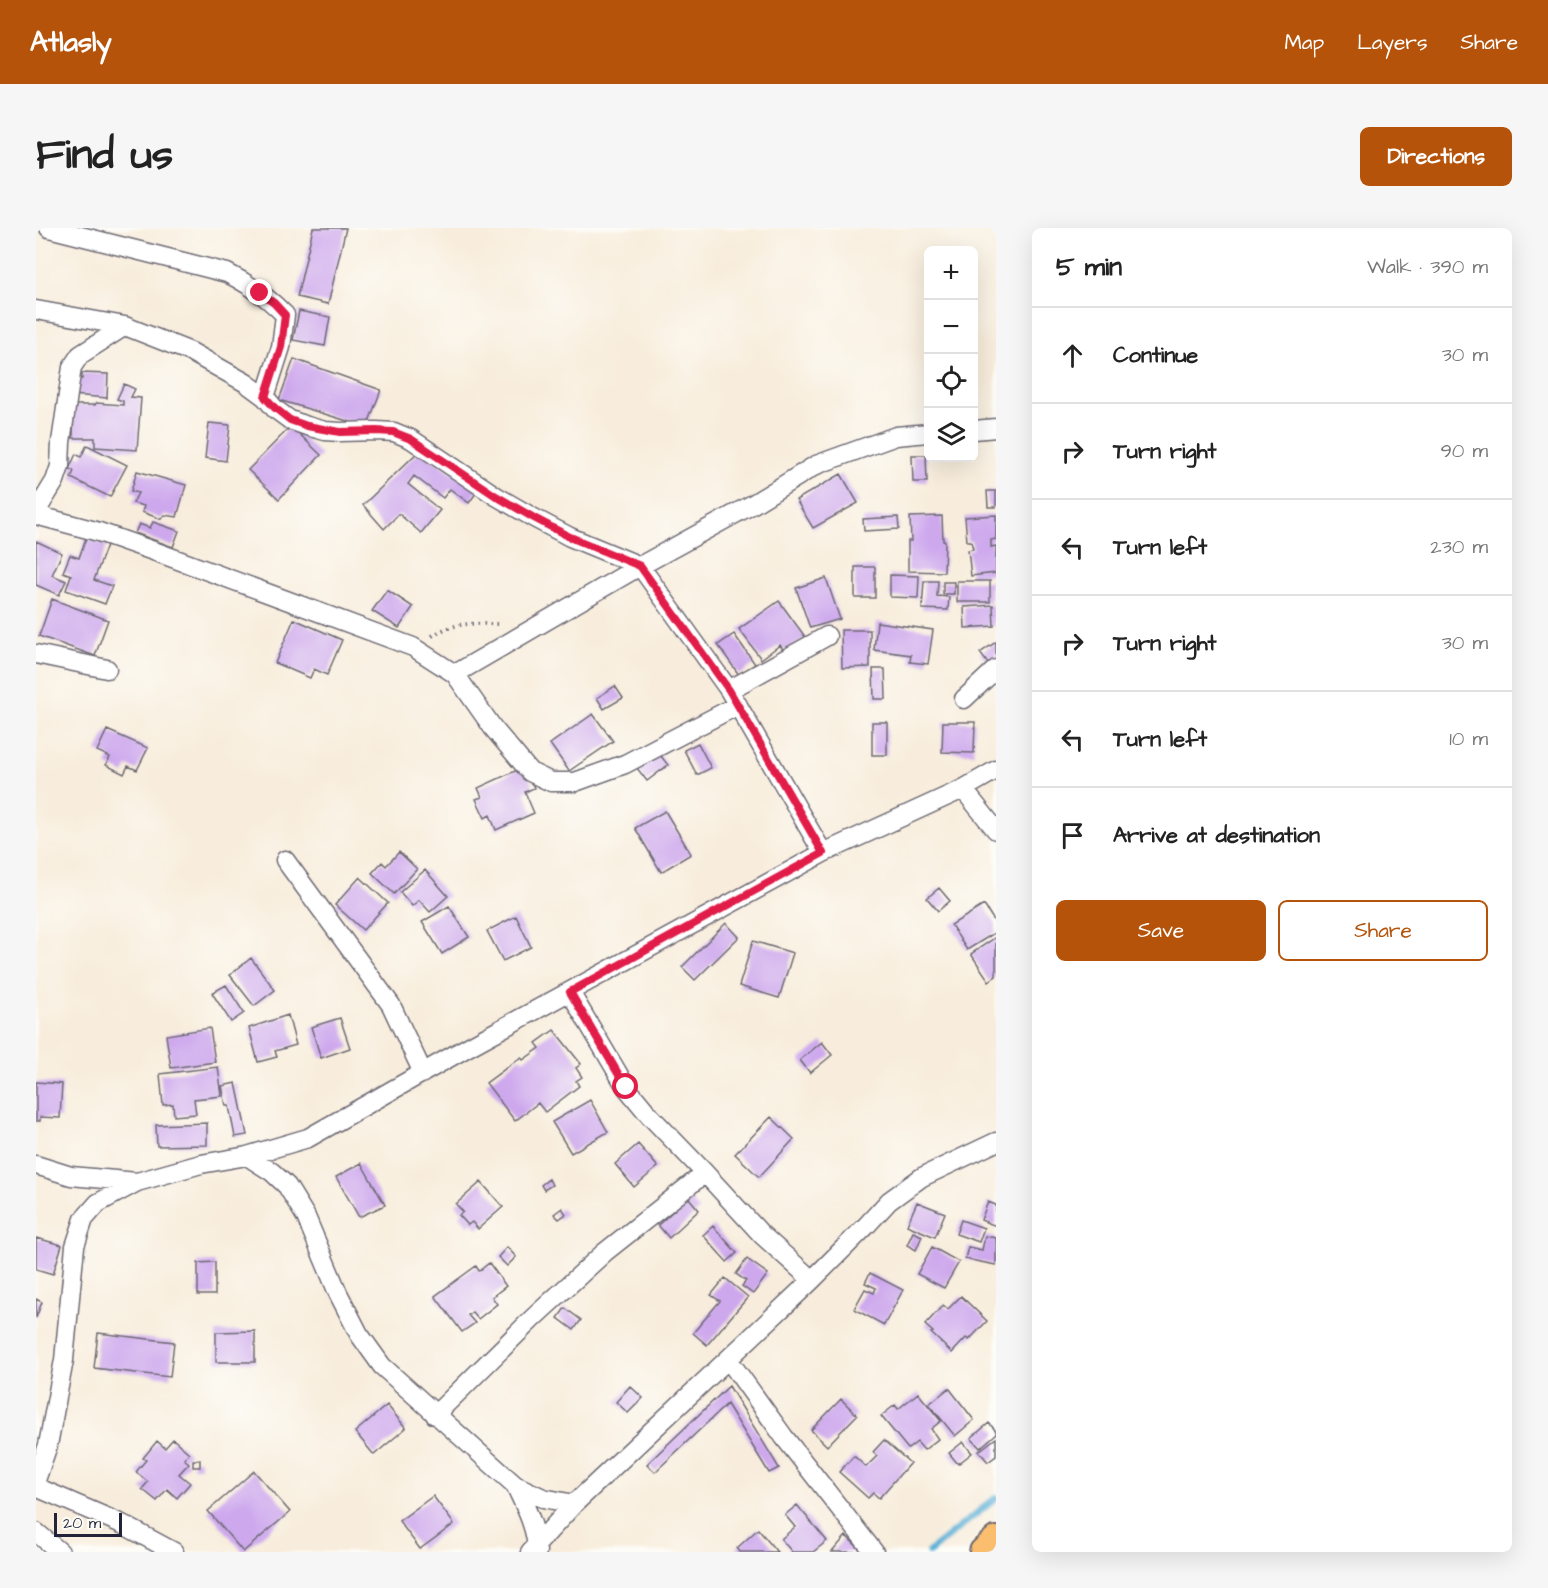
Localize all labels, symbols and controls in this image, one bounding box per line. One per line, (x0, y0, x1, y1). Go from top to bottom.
text: Atlasly (30, 23, 112, 62)
text: Map (1284, 28, 1324, 57)
text: Layers (1357, 28, 1427, 57)
text: Share (1460, 28, 1518, 57)
text: Find us (36, 127, 173, 185)
button: Directions (1360, 127, 1512, 186)
map controls (924, 246, 978, 462)
button: + (924, 246, 978, 300)
text: 5 min (1056, 249, 1122, 285)
text: Walk · 390 m (1367, 253, 1488, 281)
route end (246, 279, 272, 305)
button: − (924, 300, 978, 354)
icon: ahead (1056, 339, 1089, 372)
text: Continue (1113, 340, 1198, 371)
text: 30 m (1442, 341, 1488, 369)
button: locate (924, 354, 978, 408)
button: layers (924, 408, 978, 462)
icon: right (1056, 435, 1089, 468)
text: Turn right (1113, 436, 1216, 467)
text: 90 m (1440, 437, 1488, 465)
icon: left (1056, 531, 1089, 564)
text: Turn left (1113, 532, 1207, 563)
text: 230 m (1430, 533, 1488, 561)
icon: right (1056, 627, 1089, 660)
text: Turn right (1113, 628, 1216, 659)
text: 30 m (1442, 629, 1488, 657)
icon: left (1056, 723, 1089, 756)
text: Turn left (1113, 724, 1207, 755)
text: 10 m (1449, 725, 1488, 753)
icon: arrive (1056, 819, 1089, 852)
text: Arrive at destination (1113, 820, 1320, 851)
button: Save (1056, 900, 1266, 961)
button: Share (1278, 900, 1488, 961)
route start (612, 1073, 638, 1099)
scale bar (54, 1510, 122, 1538)
text: 20 m (63, 1512, 101, 1534)

